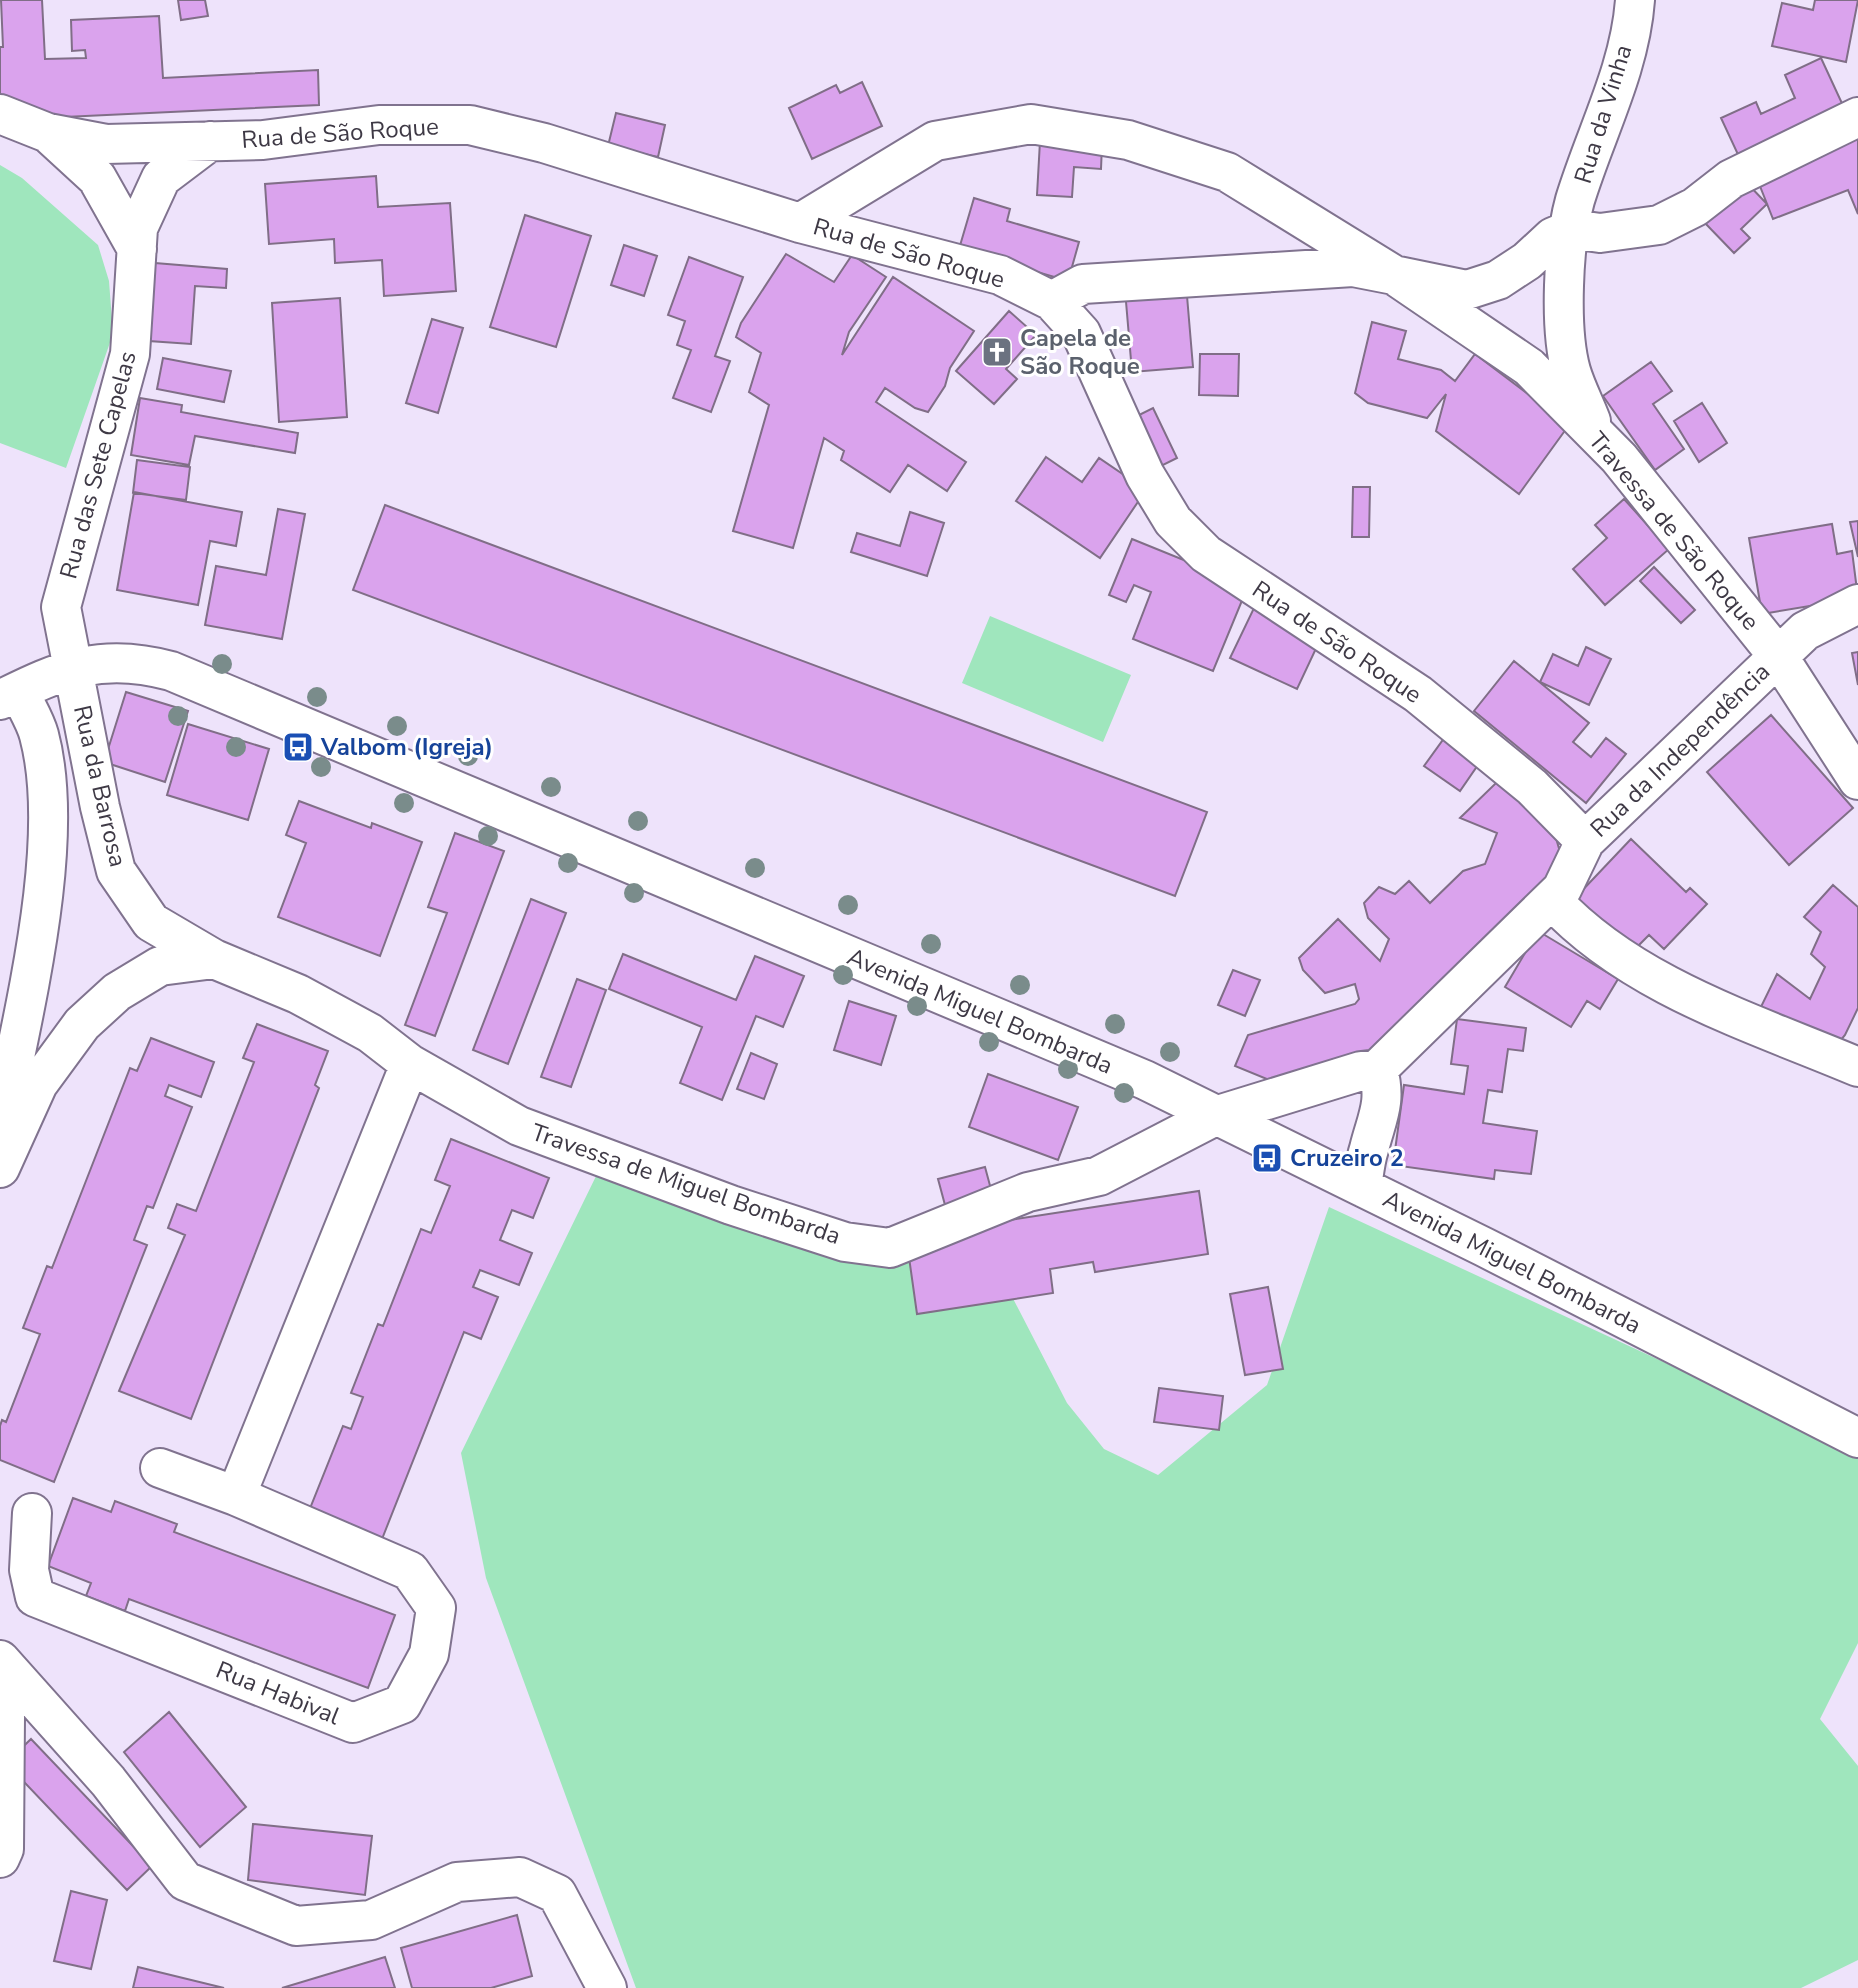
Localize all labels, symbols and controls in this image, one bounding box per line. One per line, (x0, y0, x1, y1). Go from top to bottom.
street label: Rua da Vinha (1567, 41, 1639, 187)
street label: Rua de São Roque (240, 110, 440, 156)
street label: Rua de São Roque (810, 210, 1008, 296)
place label: Capela de São Roque (1020, 322, 1140, 382)
church icon: Capela de São Roque (980, 335, 1014, 369)
street label: Rua das Sete Capelas (52, 348, 144, 582)
street label: Travessa de São Roque (1581, 425, 1767, 637)
street label: Rua de São Roque (1246, 573, 1428, 711)
street label: Rua da Independência (1583, 656, 1777, 844)
street label: Rua da Barrosa (66, 702, 134, 870)
bus stop icon: Valbom (Igreja) (281, 730, 315, 764)
place label: Valbom (Igreja) (320, 731, 493, 763)
street label: Avenida Miguel Bombarda (842, 940, 1118, 1082)
street label: Travessa de Miguel Bombarda (527, 1116, 845, 1252)
bus stop icon: Cruzeiro 2 (1250, 1141, 1284, 1175)
place label: Cruzeiro 2 (1290, 1142, 1404, 1174)
street label: Avenida Miguel Bombarda (1378, 1183, 1646, 1341)
street label: Rua Habival (211, 1654, 345, 1732)

